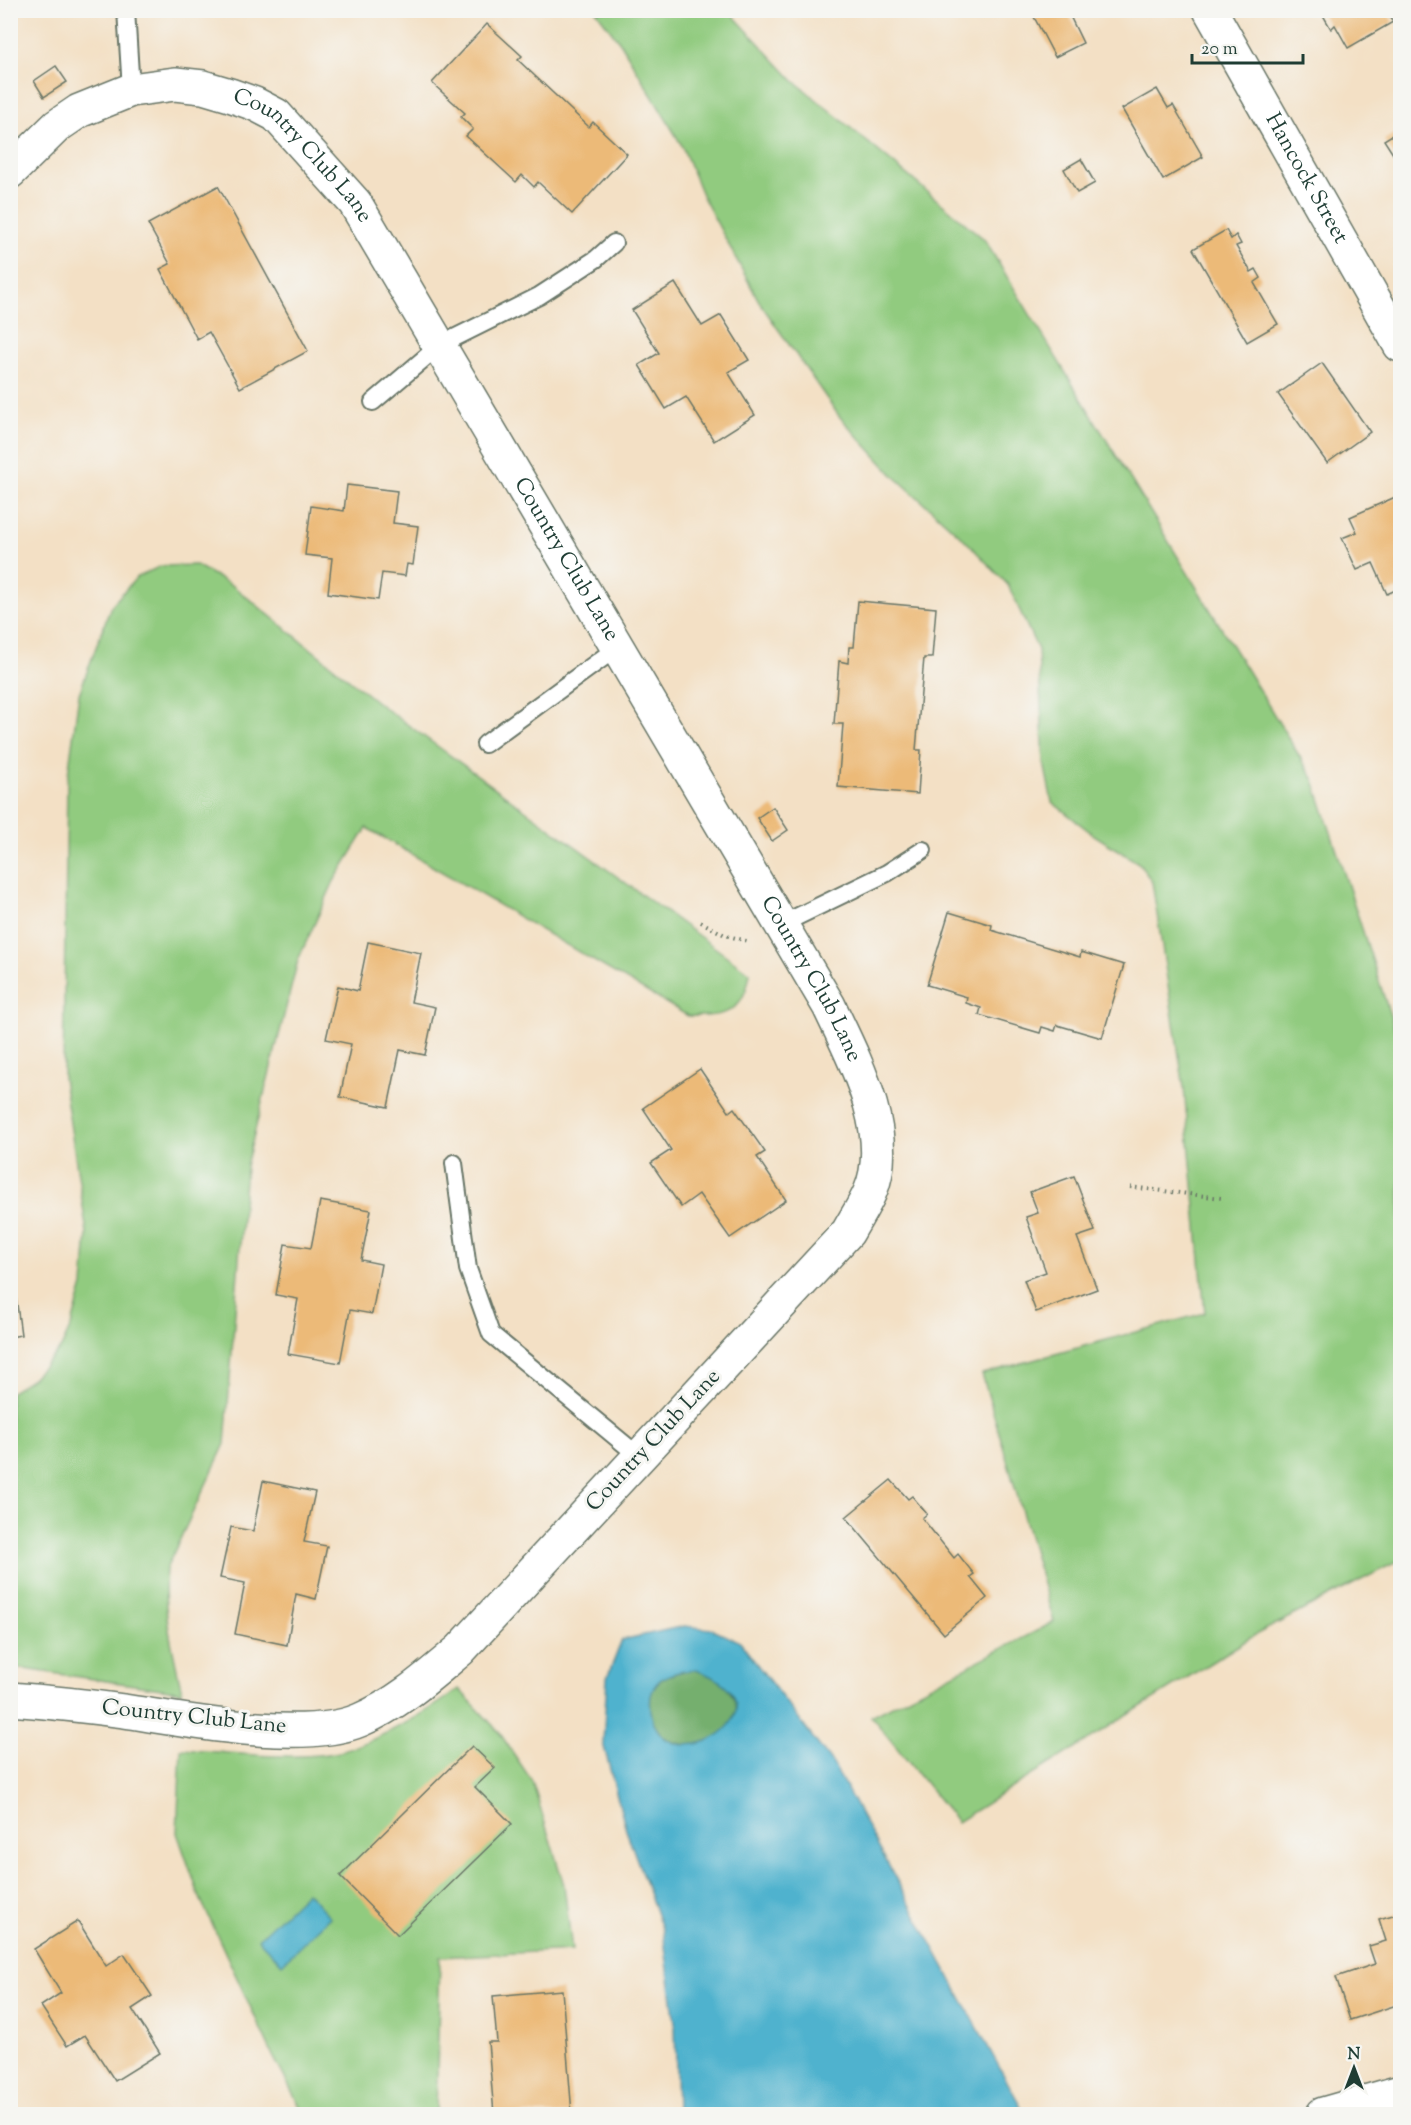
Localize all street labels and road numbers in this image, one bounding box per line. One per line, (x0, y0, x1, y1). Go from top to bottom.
street label: Country Club Lane (228, 81, 379, 229)
street label: Hancock Street (1256, 107, 1356, 250)
street label: Country Club Lane (505, 472, 627, 648)
street label: Country Club Lane (752, 890, 869, 1067)
street label: Country Club Lane (579, 1362, 729, 1520)
street label: Country Club Lane (100, 1692, 288, 1744)

